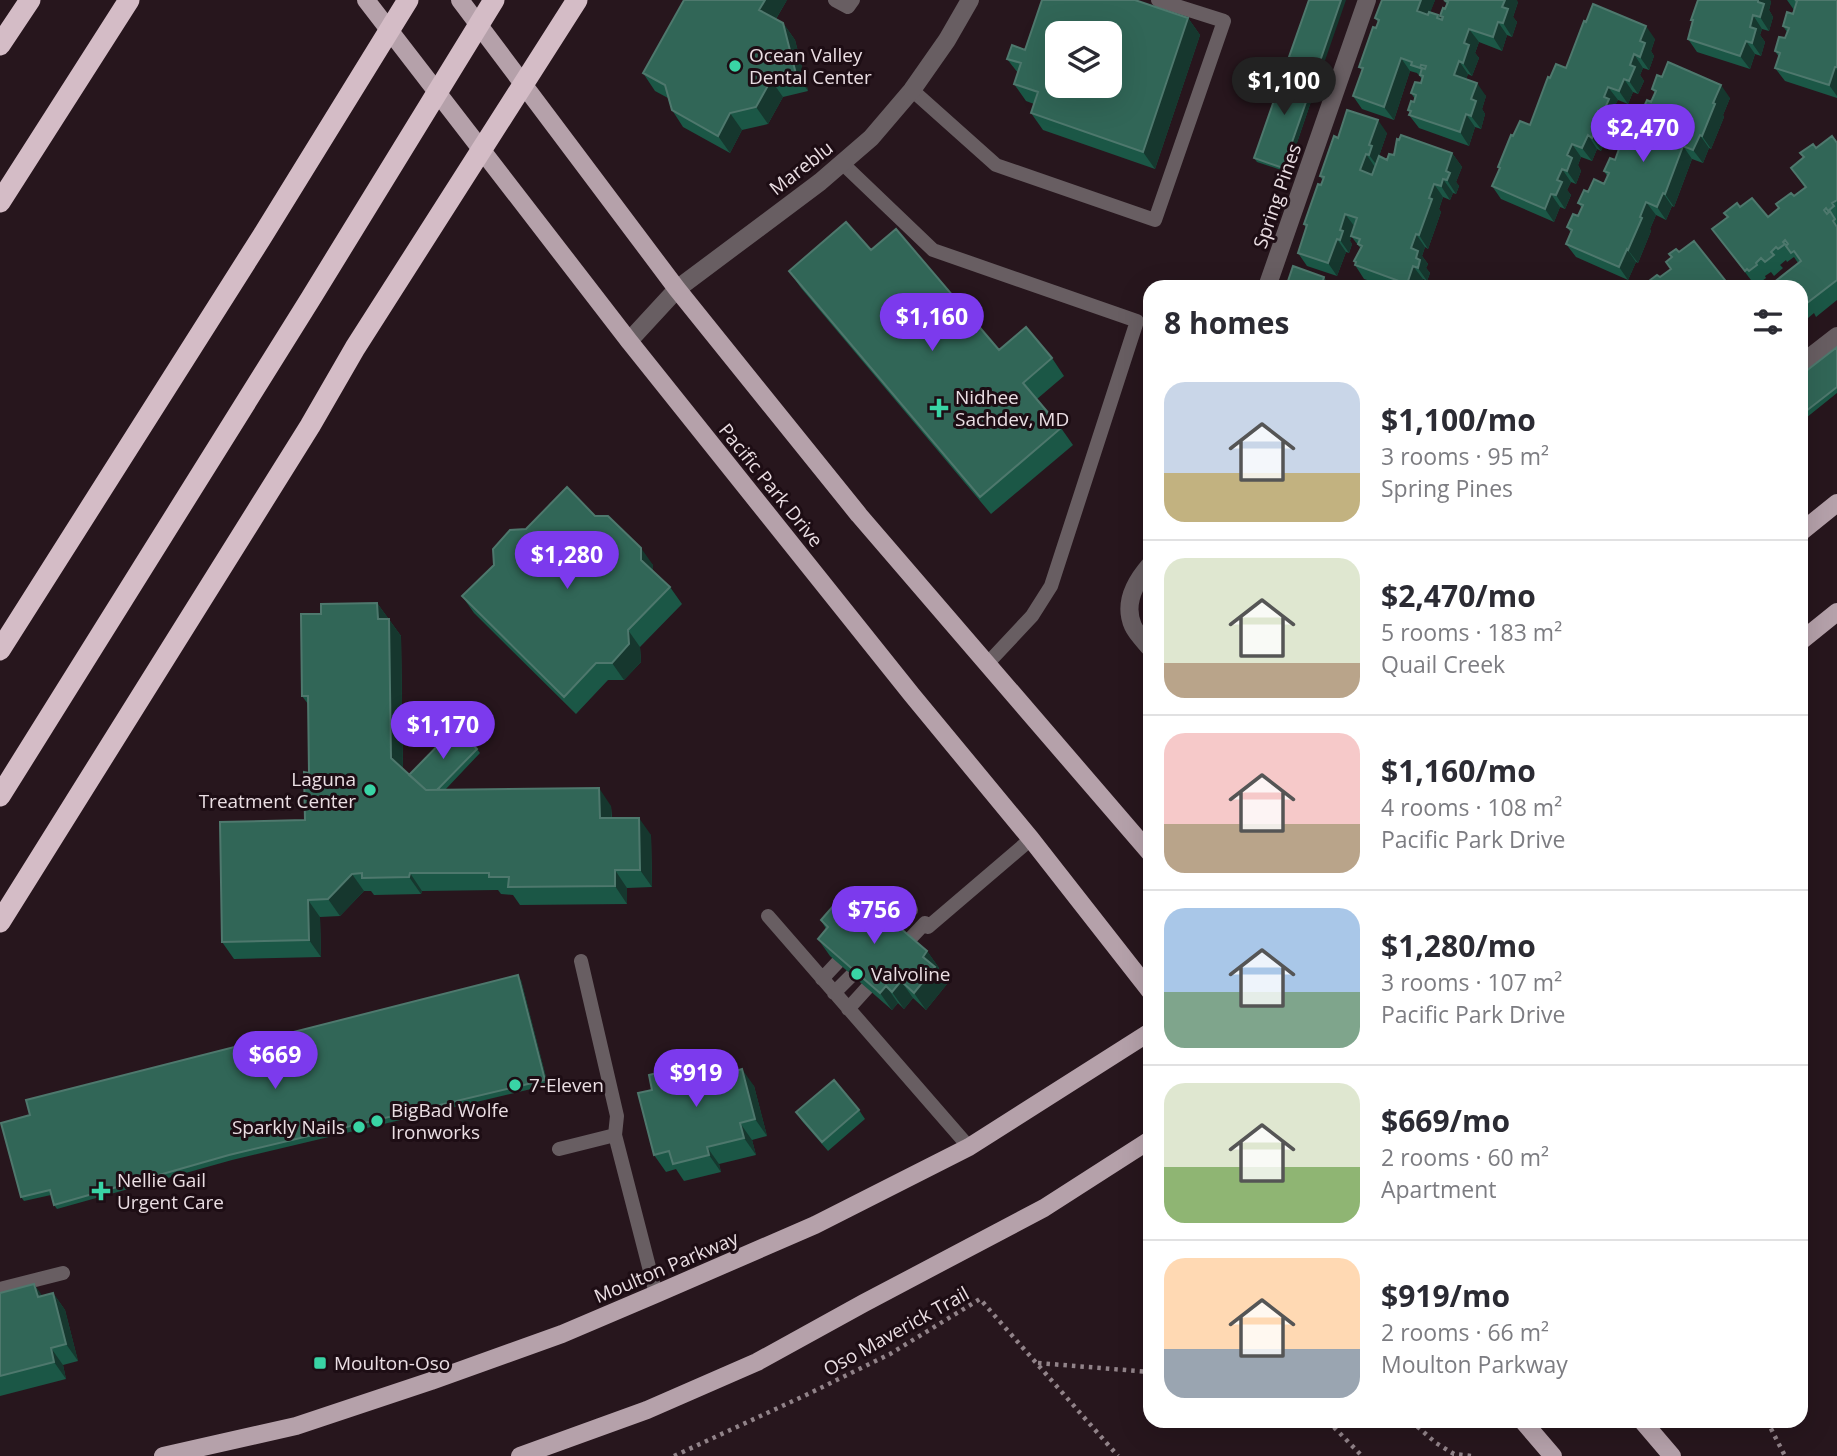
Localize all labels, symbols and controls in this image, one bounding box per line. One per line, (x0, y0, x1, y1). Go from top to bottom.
map controls (1045, 21, 1122, 98)
button: layers (1045, 21, 1122, 98)
place label: Ocean Valley Dental Center (749, 42, 872, 90)
marker: Ocean Valley Dental Center (727, 58, 743, 74)
pin: $1,100 (1227, 58, 1341, 117)
text: $1,100 (1248, 64, 1320, 96)
pin: $2,470 (1586, 104, 1700, 164)
text: $2,470 (1607, 111, 1679, 143)
street label: Mareblu (764, 135, 838, 201)
street label: Spring Pines (1247, 140, 1307, 252)
pin: $1,160 (875, 294, 989, 353)
text: $1,160 (896, 300, 968, 332)
text: 8 homes (1164, 302, 1289, 343)
icon: filters (1749, 303, 1787, 341)
place label: Nidhee Sachdev, MD (955, 384, 1069, 432)
marker: Nidhee Sachdev, MD (929, 398, 949, 418)
text: $1,100/mo (1381, 399, 1536, 440)
icon: home (1220, 410, 1304, 494)
street label: Pacific Park Drive (713, 418, 829, 552)
text: 3 rooms · 95 m² (1381, 440, 1549, 472)
text: Spring Pines (1381, 472, 1513, 504)
pin: $1,280 (510, 532, 624, 591)
text: $1,280 (531, 538, 603, 570)
text: $2,470/mo (1381, 575, 1536, 616)
icon: home (1220, 586, 1304, 670)
text: 5 rooms · 183 m² (1381, 616, 1562, 648)
text: Quail Creek (1381, 648, 1505, 680)
pin: $1,170 (386, 702, 500, 761)
text: $1,170 (407, 708, 479, 740)
text: $1,160/mo (1381, 750, 1536, 791)
icon: home (1220, 761, 1304, 845)
place label: Laguna Treatment Center (199, 766, 356, 814)
marker: Laguna Treatment Center (362, 782, 378, 798)
text: 4 rooms · 108 m² (1381, 791, 1562, 823)
text: Pacific Park Drive (1381, 823, 1565, 855)
pin: $756 (833, 886, 915, 946)
text: $756 (848, 893, 900, 925)
text: $1,280/mo (1381, 925, 1536, 966)
icon: home (1220, 936, 1304, 1020)
place label: Valvoline (871, 961, 951, 987)
marker: Valvoline (849, 966, 865, 982)
text: 3 rooms · 107 m² (1381, 966, 1562, 998)
text: Pacific Park Drive (1381, 998, 1565, 1030)
pin: $669 (234, 1032, 316, 1091)
text: $669 (249, 1038, 301, 1070)
pin: $919 (655, 1050, 737, 1109)
text: $919 (670, 1056, 722, 1088)
place label: 7-Eleven (529, 1072, 604, 1098)
marker: 7-Eleven (507, 1077, 523, 1093)
place label: BigBad Wolfe Ironworks (391, 1097, 509, 1145)
text: $669/mo (1381, 1100, 1510, 1141)
icon: home (1220, 1111, 1304, 1195)
marker: BigBad Wolfe Ironworks (369, 1113, 385, 1129)
place label: Sparkly Nails (232, 1114, 345, 1140)
marker: Sparkly Nails (351, 1119, 367, 1135)
text: 2 rooms · 60 m² (1381, 1141, 1549, 1173)
place label: Nellie Gail Urgent Care (117, 1167, 224, 1215)
text: Apartment (1381, 1173, 1497, 1205)
marker: Nellie Gail Urgent Care (91, 1181, 111, 1201)
street label: Moulton Parkway (590, 1225, 743, 1309)
text: $919/mo (1381, 1275, 1510, 1316)
street label: Oso Maverick Trail (818, 1280, 974, 1382)
icon: home (1220, 1286, 1304, 1370)
text: 2 rooms · 66 m² (1381, 1316, 1549, 1348)
text: Moulton Parkway (1381, 1348, 1568, 1380)
place label: Moulton-Oso (334, 1350, 450, 1376)
marker: Moulton-Oso (312, 1355, 328, 1371)

